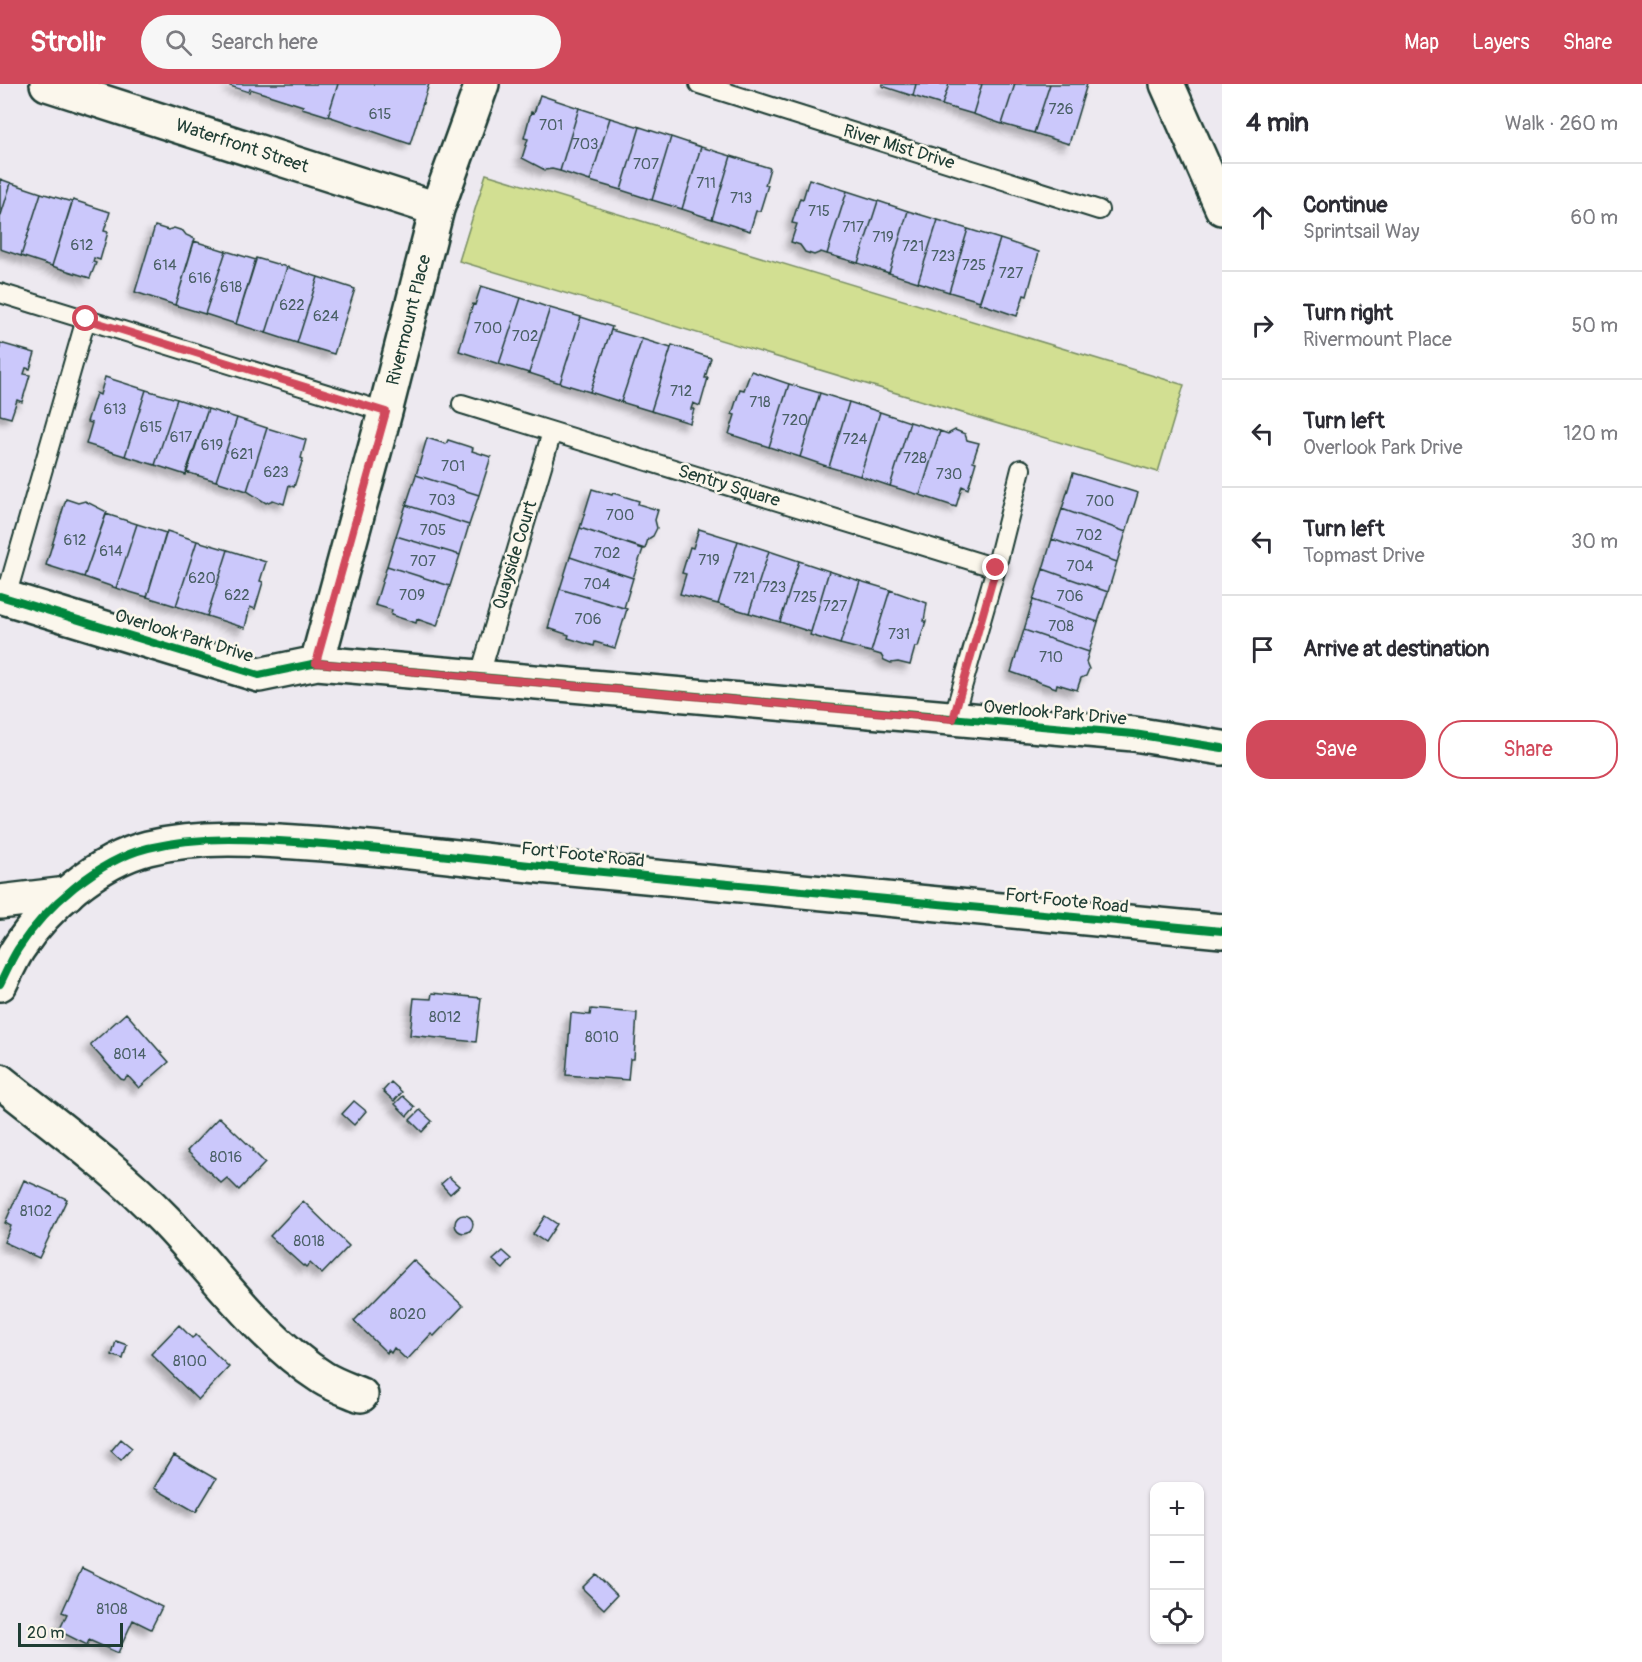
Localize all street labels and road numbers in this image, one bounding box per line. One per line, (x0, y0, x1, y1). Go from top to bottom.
street label: Waterfront Street (173, 114, 312, 179)
street label: River Mist Drive (841, 119, 958, 175)
street label: Rivermount Place (382, 252, 436, 388)
street label: Sentry Square (675, 460, 783, 512)
street label: Quayside Court (488, 497, 543, 612)
street label: Overlook Park Drive (112, 604, 256, 668)
street label: Overlook Park Drive (982, 695, 1128, 731)
street label: Fort Foote Road (520, 837, 646, 873)
street label: Fort Foote Road (1004, 883, 1130, 919)

